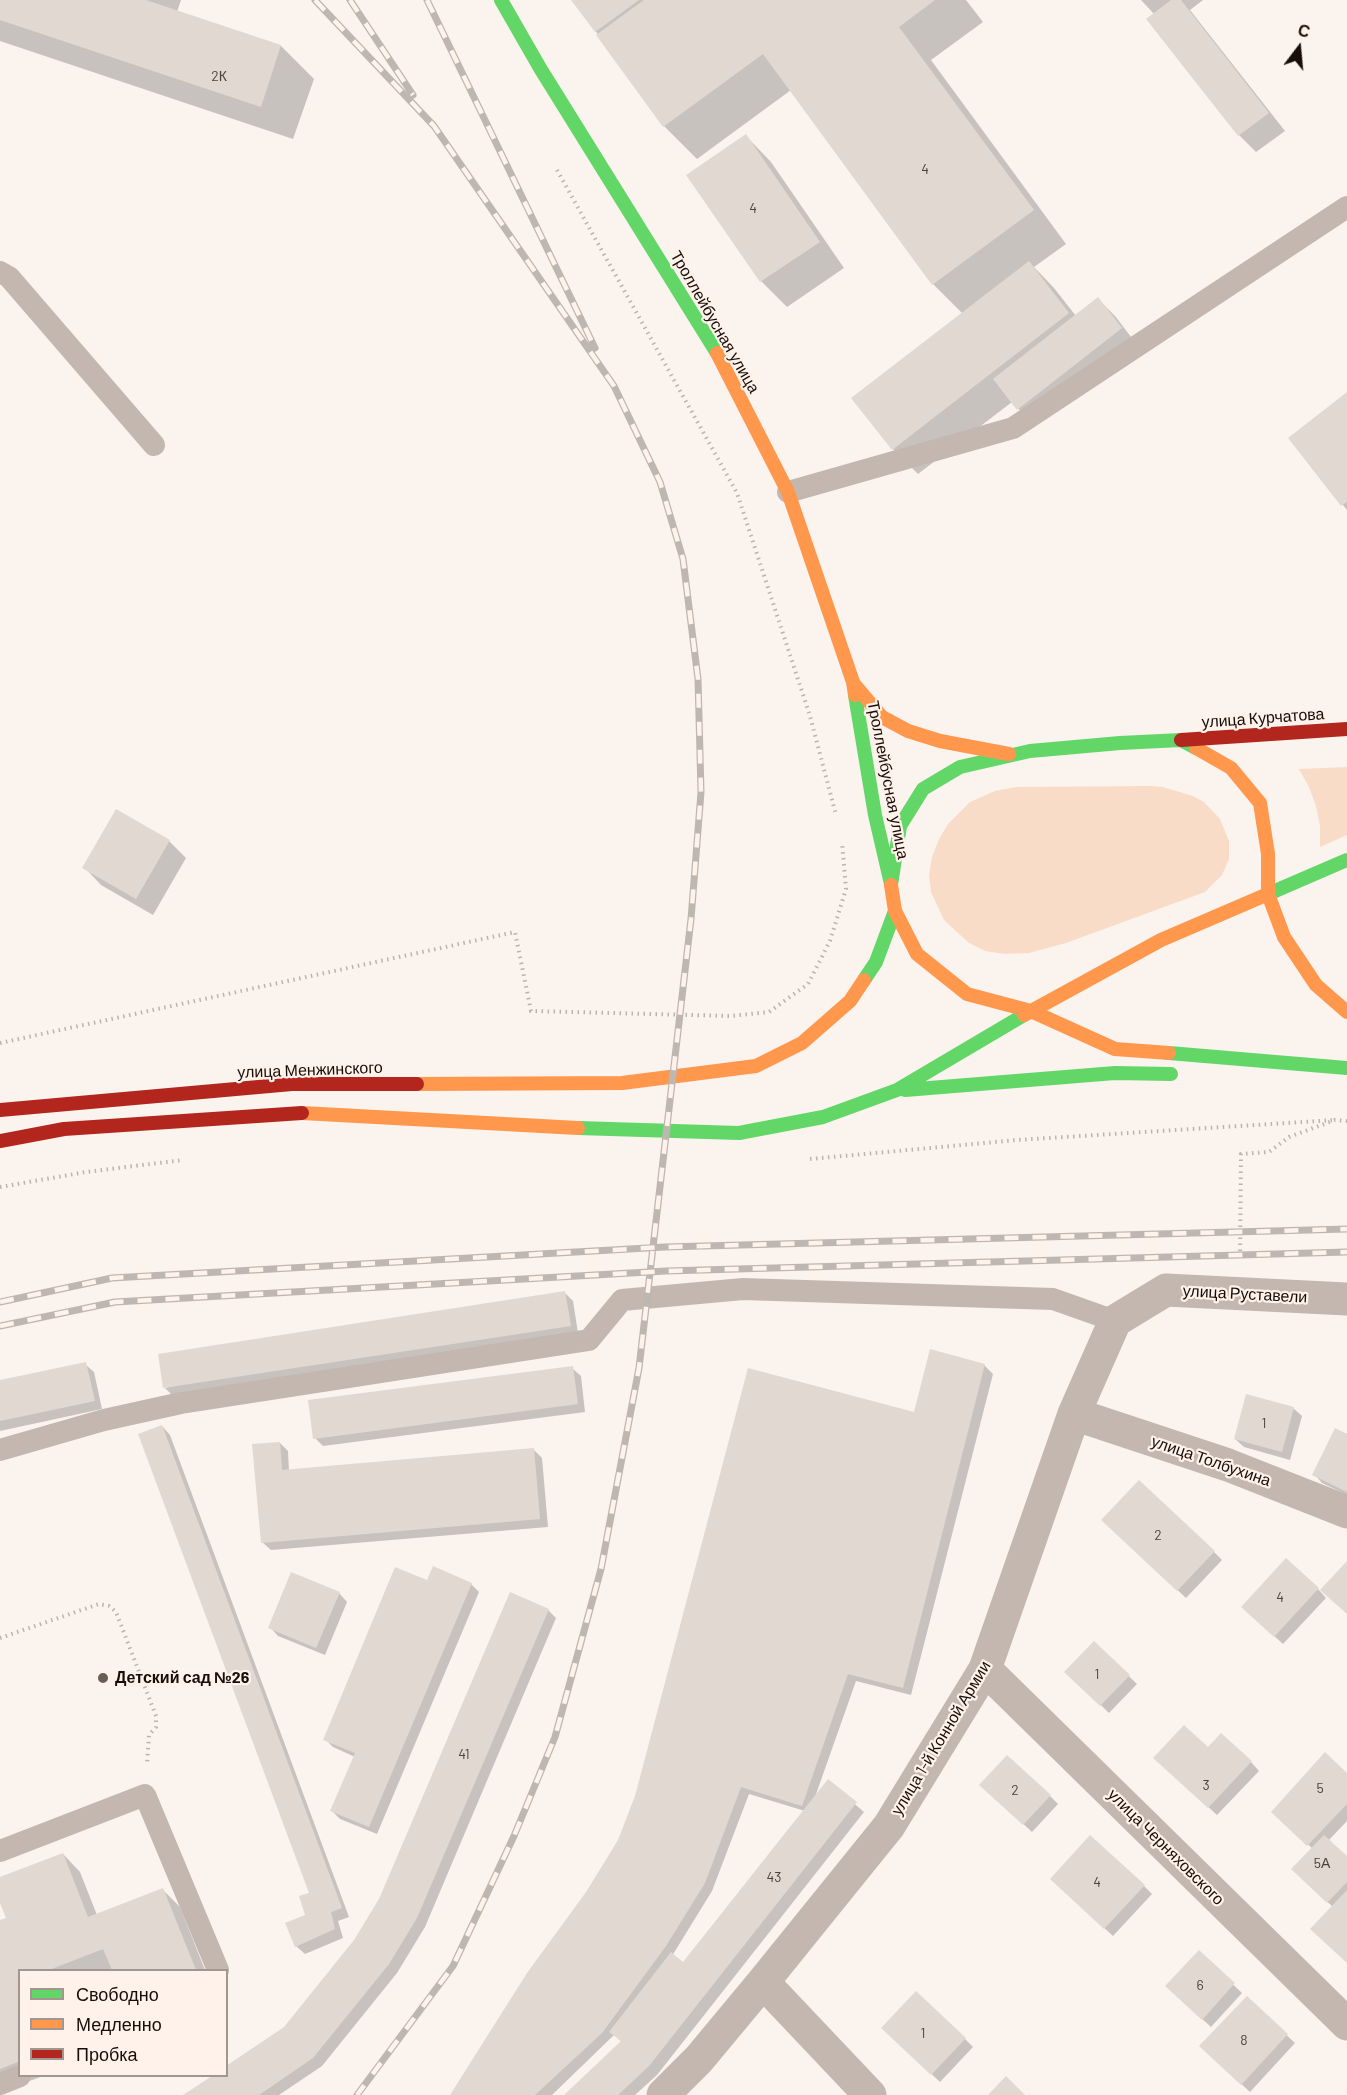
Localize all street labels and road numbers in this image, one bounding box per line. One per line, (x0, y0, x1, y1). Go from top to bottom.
street label: Троллейбусная улица (666, 247, 764, 397)
street label: Троллейбусная улица (863, 699, 913, 861)
street label: улица Курчатова (1201, 704, 1325, 732)
street label: улица Менжинского (237, 1058, 383, 1082)
street label: улица Руставели (1182, 1281, 1308, 1307)
street label: улица Толбухина (1149, 1432, 1273, 1490)
street label: улица 1-й Конной Армии (887, 1657, 995, 1819)
street label: улица Черняховского (1104, 1785, 1228, 1909)

